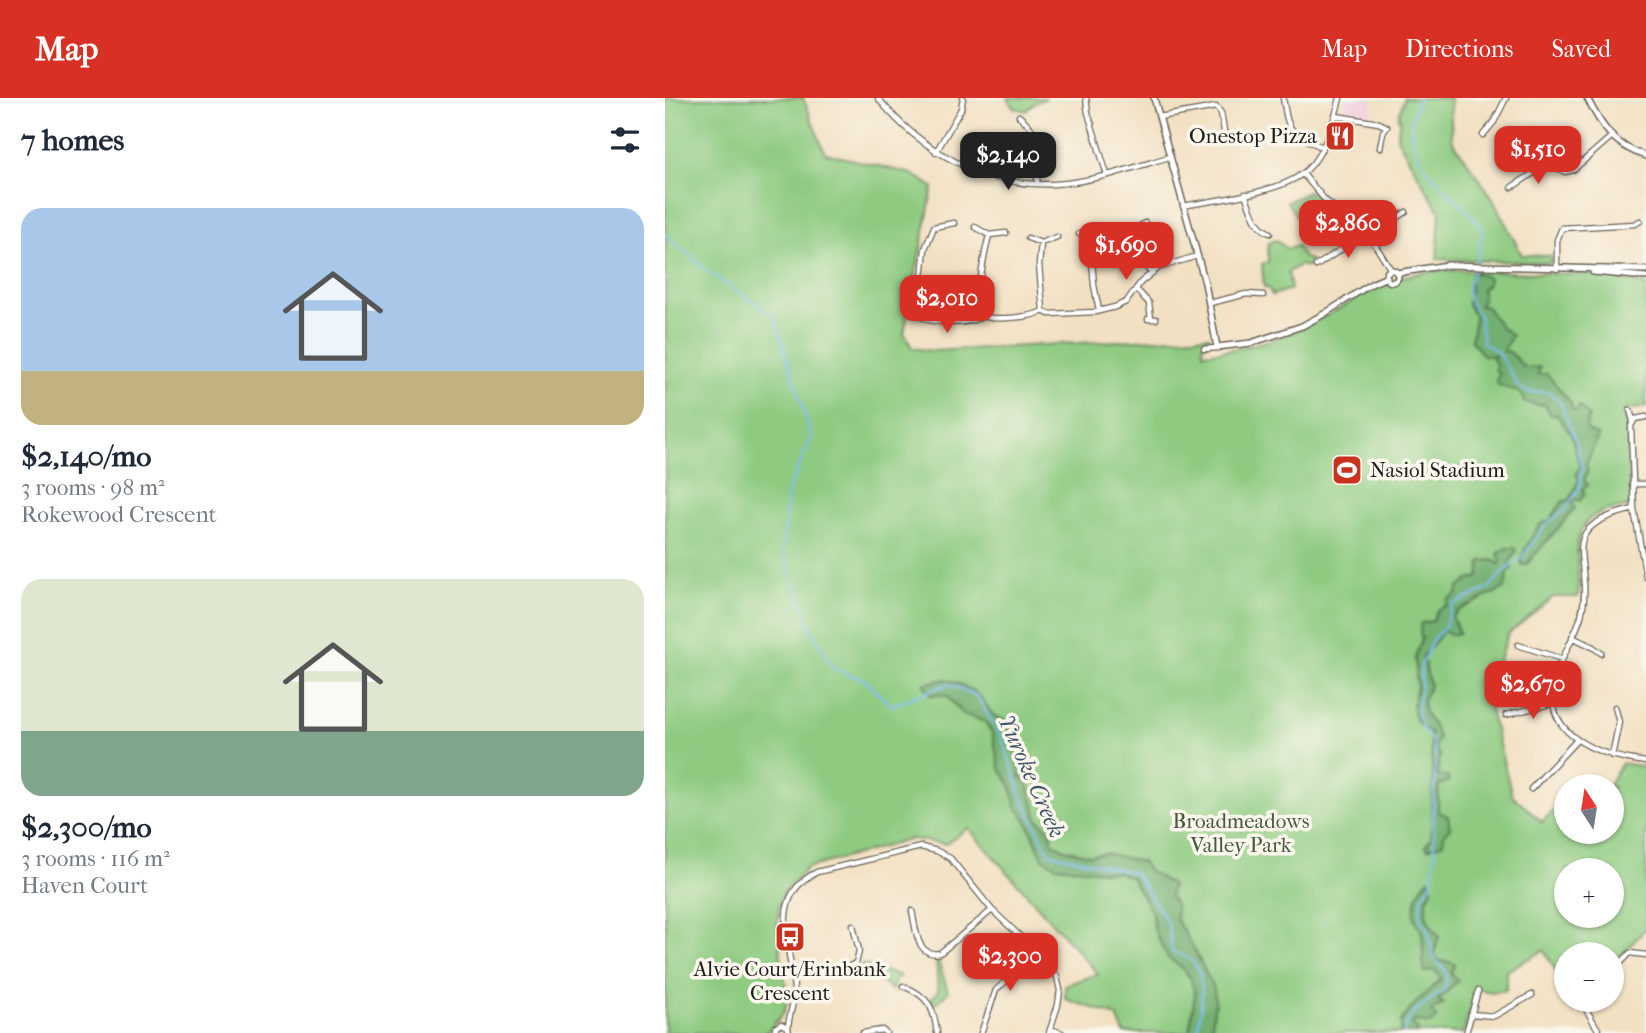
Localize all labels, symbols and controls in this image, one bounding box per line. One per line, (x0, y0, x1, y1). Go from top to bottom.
text: Map (35, 30, 98, 69)
text: Map (1321, 35, 1367, 63)
text: Directions (1405, 35, 1513, 63)
text: Saved (1551, 35, 1611, 63)
restaurant icon: Onestop Pizza (1323, 119, 1357, 153)
icon: filters (606, 121, 644, 159)
text: 7 homes (21, 123, 124, 158)
place label: Onestop Pizza (1189, 124, 1317, 148)
pin: $1,510 (1481, 126, 1595, 186)
pin: $2,140 (951, 132, 1065, 192)
text: $1,510 (1510, 135, 1566, 162)
text: $2,140 (976, 141, 1040, 168)
pin: $2,860 (1291, 200, 1405, 260)
text: $2,860 (1315, 209, 1381, 236)
pin: $1,690 (1069, 222, 1183, 282)
text: $1,690 (1095, 231, 1157, 258)
icon: home (270, 253, 396, 379)
pin: $2,010 (890, 275, 1004, 335)
text: $2,010 (916, 284, 978, 311)
text: $2,140/mo (21, 439, 151, 474)
sports icon: Nasiol Stadium (1330, 453, 1364, 487)
place label: Nasiol Stadium (1370, 458, 1505, 482)
text: 3 rooms · 98 m² (21, 474, 165, 501)
text: Rokewood Crescent (21, 501, 217, 528)
icon: home (270, 624, 396, 750)
pin: $2,670 (1476, 662, 1590, 721)
text: $2,670 (1500, 670, 1566, 697)
water label: Yuroke Creek (993, 711, 1071, 842)
north arrow (1554, 774, 1624, 844)
map controls (1554, 774, 1624, 1012)
park label: Broadmeadows Valley Park (1173, 809, 1310, 857)
text: $2,300/mo (21, 810, 152, 845)
text: 3 rooms · 116 m² (21, 845, 170, 872)
button: + (1554, 858, 1624, 928)
text: Haven Court (21, 872, 148, 899)
bus stop icon: Alvie Court/Erinbank Crescent (773, 920, 807, 954)
pin: $2,300 (953, 934, 1067, 993)
text: $2,300 (978, 942, 1042, 969)
button: − (1554, 942, 1624, 1012)
place label: Alvie Court/Erinbank Crescent (693, 957, 886, 1005)

